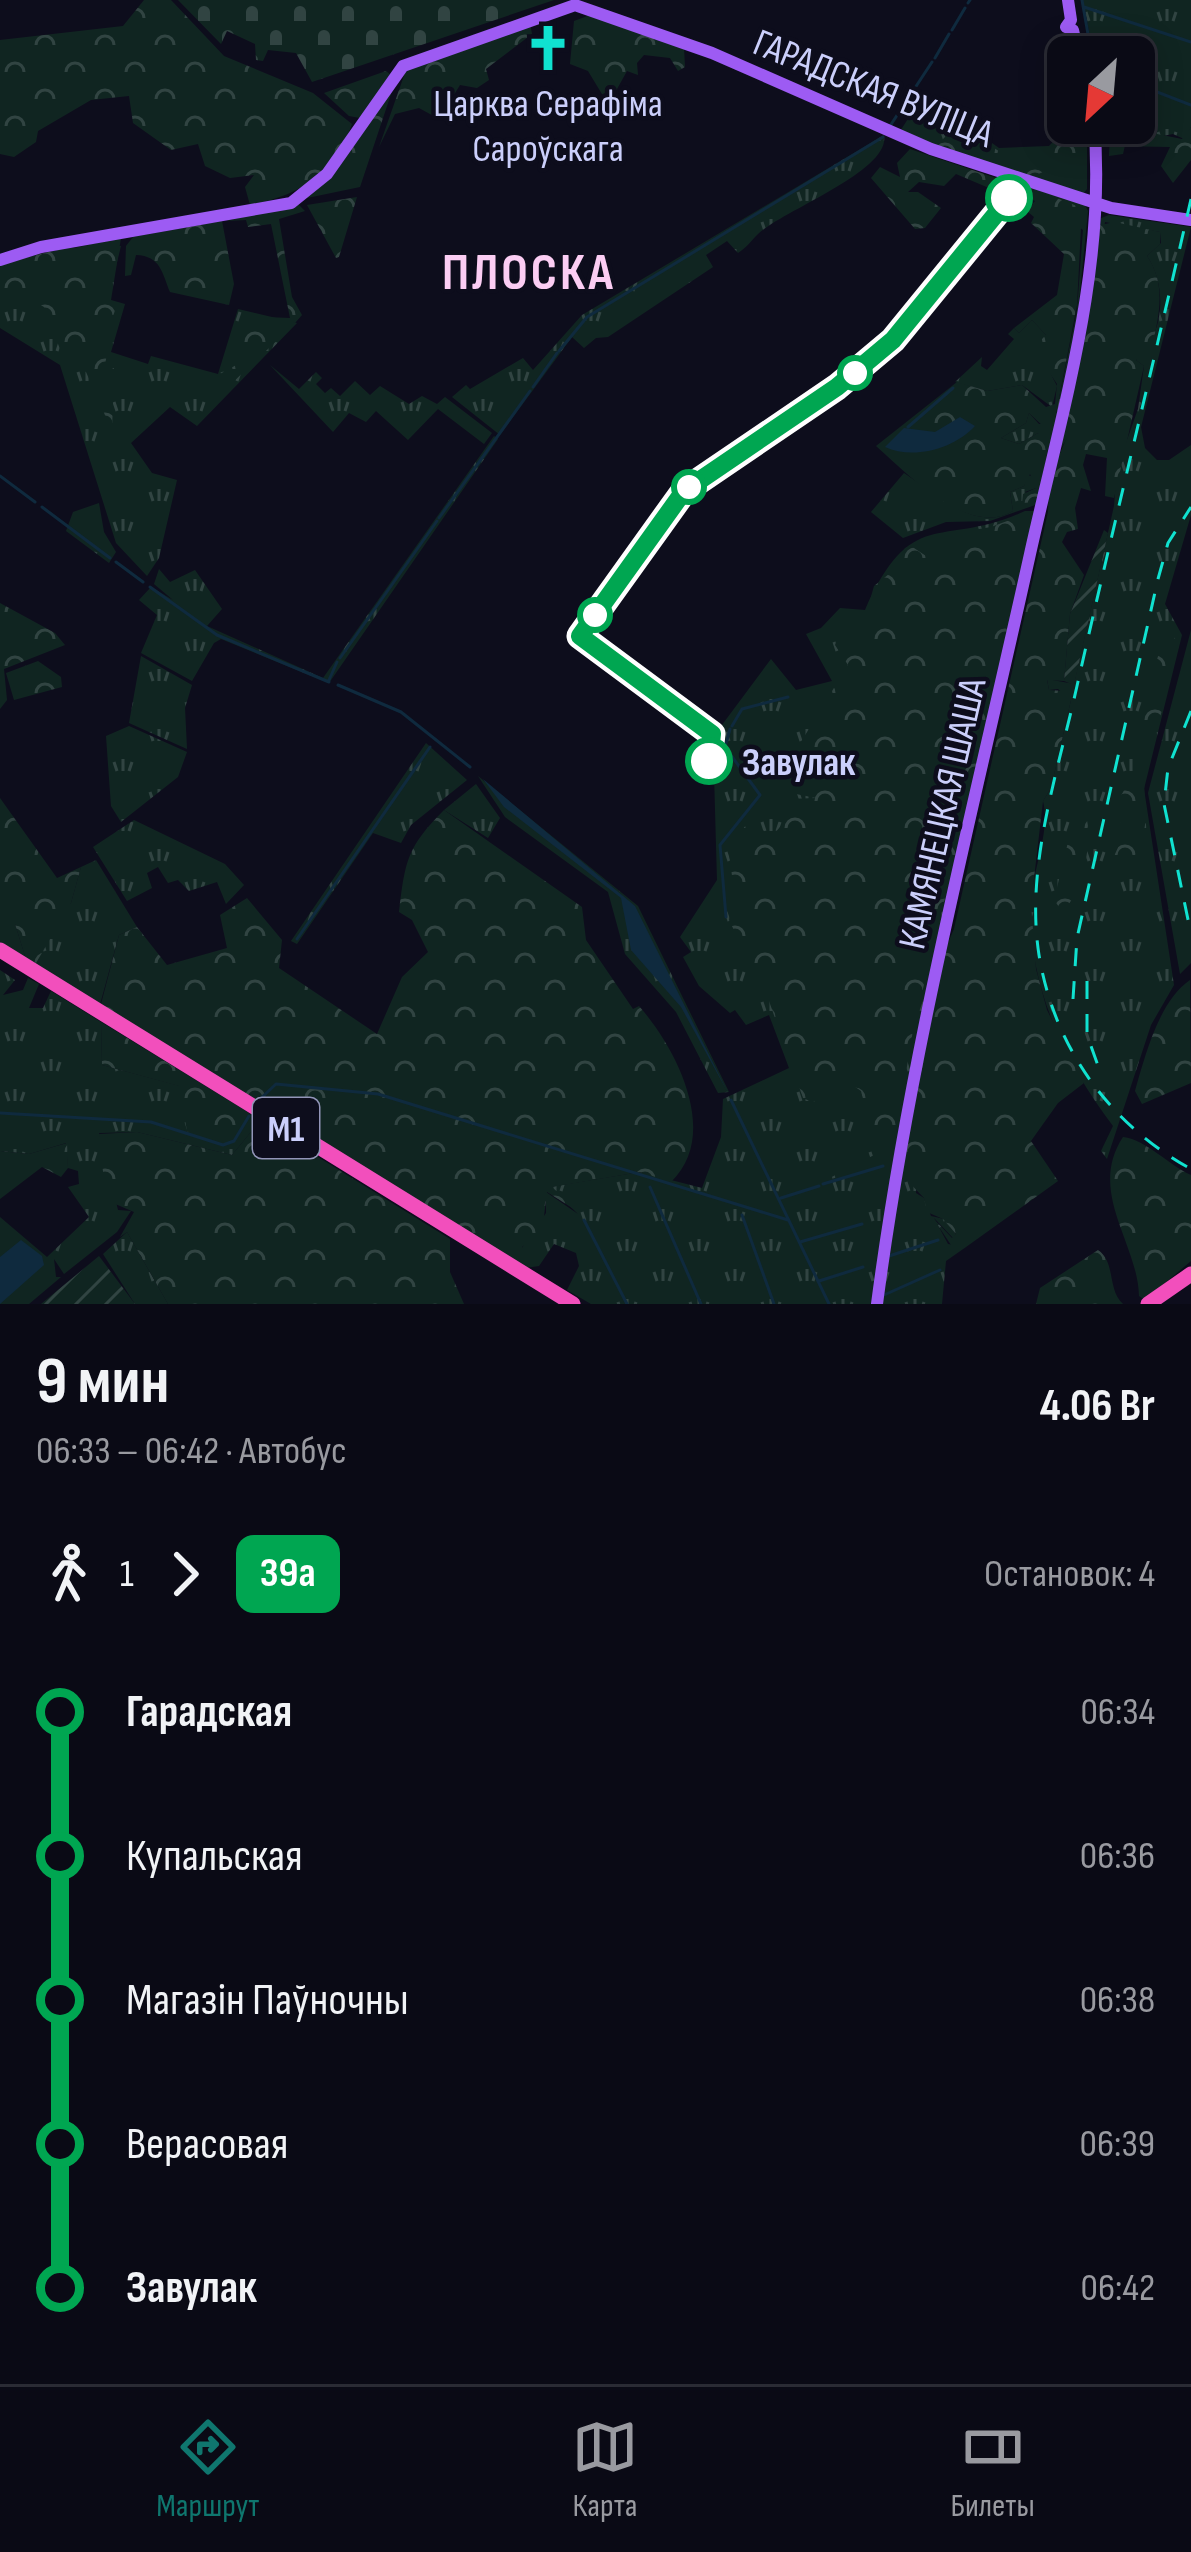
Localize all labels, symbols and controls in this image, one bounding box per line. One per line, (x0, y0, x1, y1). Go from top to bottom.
street label: ГАРАДСКАЯ ВУЛІЦА (746, 20, 1000, 159)
church icon: Царква Серафіма Сароўскага (523, 23, 573, 73)
north arrow (1047, 36, 1155, 144)
map controls (1047, 36, 1155, 144)
place label: Царква Серафіма Сароўскага (433, 81, 663, 173)
unlabelled marker (987, 176, 1031, 220)
district label: ПЛОСКА (442, 243, 616, 304)
unlabelled marker (839, 357, 871, 389)
unlabelled marker (673, 471, 705, 503)
unlabelled marker (579, 599, 611, 631)
street label: КАМЯНЕЦКАЯ ШАША (889, 673, 998, 954)
marker: Завулак (687, 739, 731, 783)
place label: Завулак (742, 740, 856, 787)
road number: М1 (253, 1098, 319, 1158)
text: 9 мин (36, 1343, 169, 1422)
text: 4.06 Br (1040, 1379, 1155, 1434)
text: 06:33 – 06:42 · Автобус (36, 1428, 347, 1475)
icon: walk (36, 1541, 102, 1607)
icon: forward (152, 1541, 218, 1607)
text: 39а (260, 1548, 316, 1599)
text: 1 (120, 1551, 134, 1598)
text: Остановок: 4 (984, 1551, 1155, 1598)
text: Гарадская (126, 1685, 292, 1740)
text: 06:34 (1080, 1689, 1155, 1736)
text: Купальская (126, 1829, 303, 1884)
text: 06:36 (1080, 1833, 1155, 1880)
text: Магазін Паўночны (126, 1973, 409, 2028)
text: 06:38 (1080, 1977, 1155, 2024)
text: Верасовая (126, 2117, 288, 2172)
text: 06:39 (1080, 2121, 1155, 2168)
text: Завулак (126, 2261, 257, 2316)
text: 06:42 (1081, 2265, 1155, 2312)
tab: Маршрут (156, 2414, 260, 2526)
tab: Карта (572, 2414, 638, 2526)
tab: Билеты (951, 2414, 1035, 2526)

